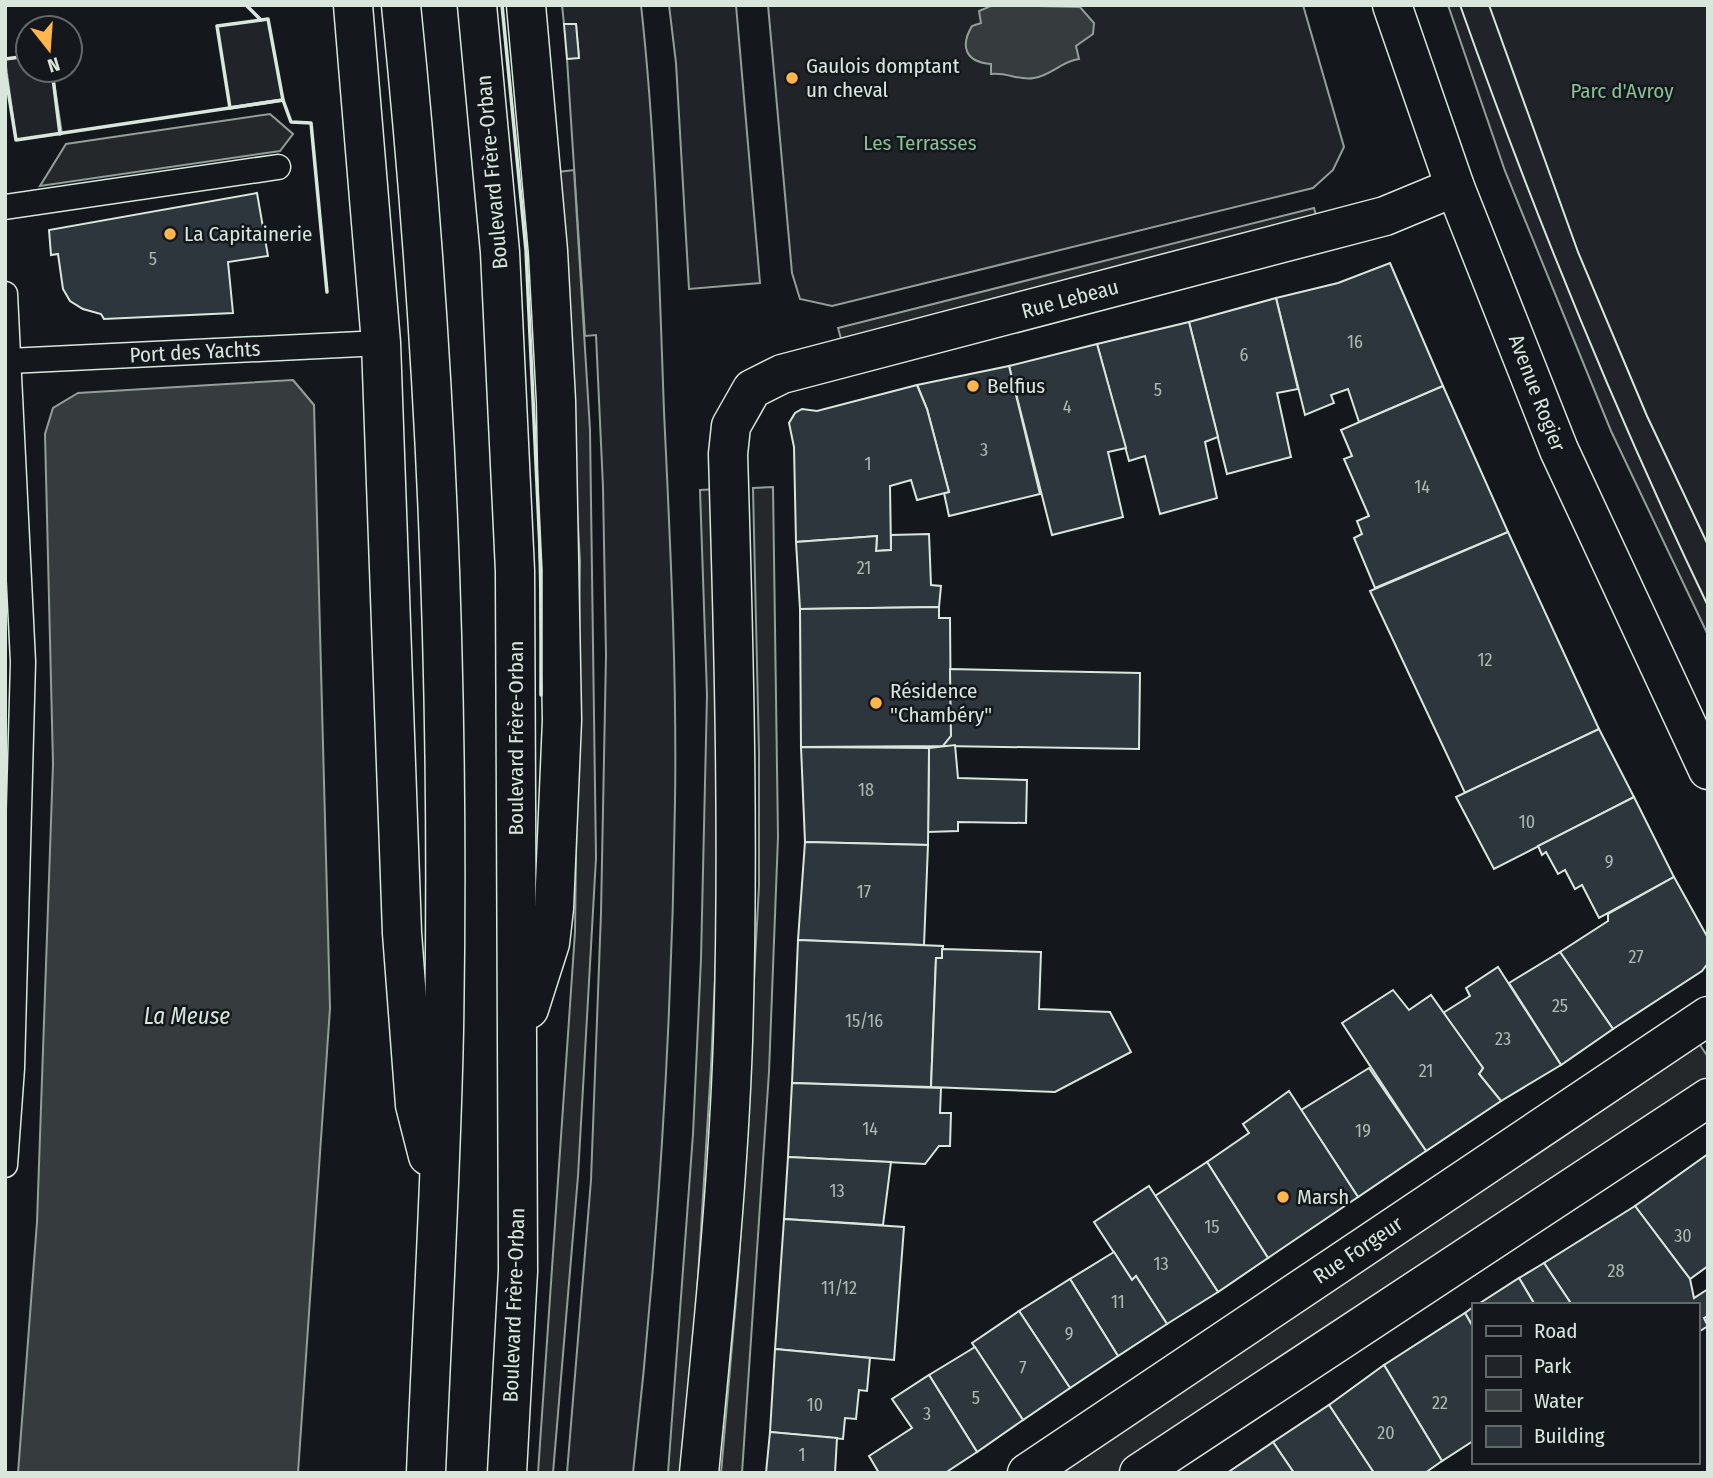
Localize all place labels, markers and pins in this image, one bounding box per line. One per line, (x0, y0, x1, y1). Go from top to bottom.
place label: Gaulois domptant un cheval (806, 53, 960, 103)
marker: Gaulois domptant un cheval (784, 70, 800, 86)
place label: La Capitainerie (184, 221, 312, 247)
marker: La Capitainerie (162, 226, 178, 242)
place label: Belfius (987, 373, 1045, 399)
marker: Belfius (965, 378, 981, 394)
place label: Résidence "Chambéry" (890, 678, 992, 728)
marker: Résidence "Chambéry" (868, 695, 884, 711)
place label: Marsh (1297, 1184, 1349, 1210)
marker: Marsh (1275, 1189, 1291, 1205)

